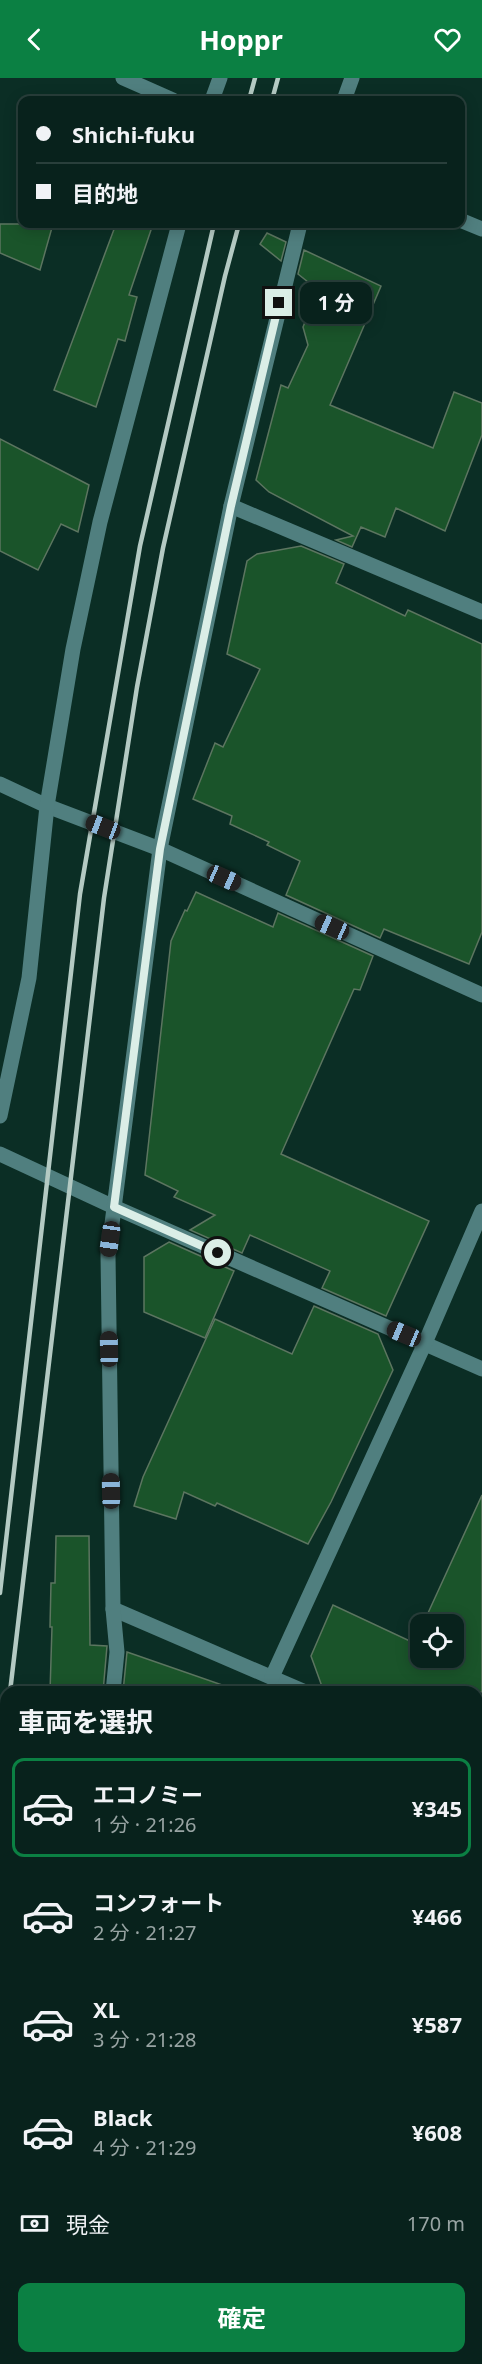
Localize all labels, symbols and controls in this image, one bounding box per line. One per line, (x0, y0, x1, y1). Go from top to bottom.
text: Hoppr (199, 21, 283, 58)
icon: back (18, 23, 51, 56)
icon: heart (431, 23, 464, 56)
text: Shichi-fuku (72, 119, 195, 149)
text: 目的地 (72, 178, 138, 208)
callout: 1 分 (300, 282, 372, 324)
route end (265, 289, 292, 316)
text: 1 分 (318, 289, 354, 316)
car (83, 812, 123, 842)
car (204, 862, 244, 894)
car (312, 911, 352, 943)
car (99, 1220, 121, 1258)
route start (204, 1239, 231, 1266)
car (384, 1319, 424, 1349)
car (100, 1331, 118, 1367)
car (102, 1473, 120, 1509)
map controls (410, 1614, 464, 1668)
button: locate (410, 1614, 464, 1668)
text: 車両を選択 (18, 1703, 153, 1740)
text: エコノミー (93, 1779, 203, 1809)
icon: car (21, 1781, 75, 1835)
text: ¥345 (412, 1793, 462, 1823)
text: 1 分 · 21:26 (93, 1811, 197, 1838)
text: コンフォート (93, 1887, 224, 1917)
icon: car (21, 1889, 75, 1943)
text: ¥466 (412, 1901, 462, 1931)
text: 2 分 · 21:27 (93, 1919, 197, 1946)
text: XL (93, 1994, 120, 2024)
icon: car (21, 1997, 75, 2051)
text: ¥587 (412, 2009, 462, 2039)
text: 3 分 · 21:28 (93, 2026, 197, 2053)
text: Black (93, 2102, 152, 2132)
icon: car (21, 2105, 75, 2159)
text: ¥608 (412, 2117, 462, 2147)
text: 4 分 · 21:29 (93, 2134, 197, 2161)
icon: cash (18, 2207, 51, 2240)
text: 現金 (66, 2209, 110, 2239)
text: 170 m (407, 2210, 465, 2237)
button: 確定 (18, 2283, 465, 2352)

